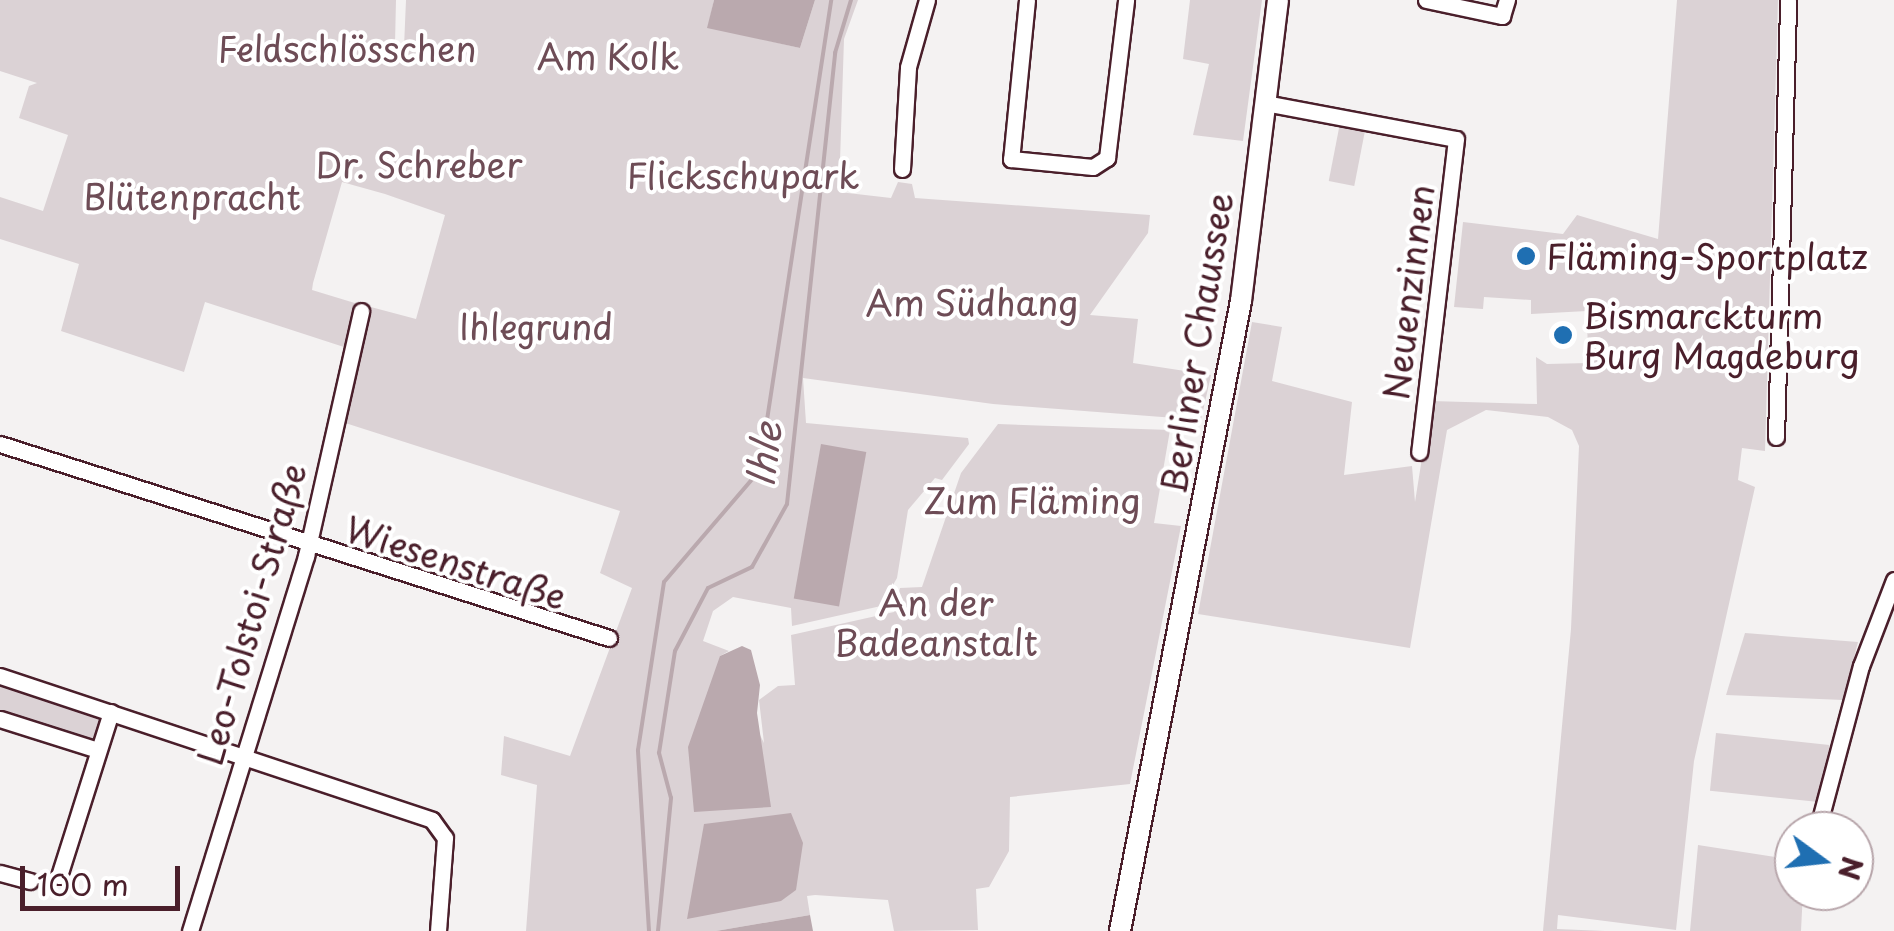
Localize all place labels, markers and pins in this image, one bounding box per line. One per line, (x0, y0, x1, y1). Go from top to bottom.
place label: Fläming-Sportplatz (1546, 235, 1868, 277)
marker: Fläming-Sportplatz (1515, 245, 1537, 267)
place label: Bismarckturm Burg Magdeburg (1583, 294, 1860, 376)
marker: Bismarckturm Burg Magdeburg (1552, 324, 1574, 346)

